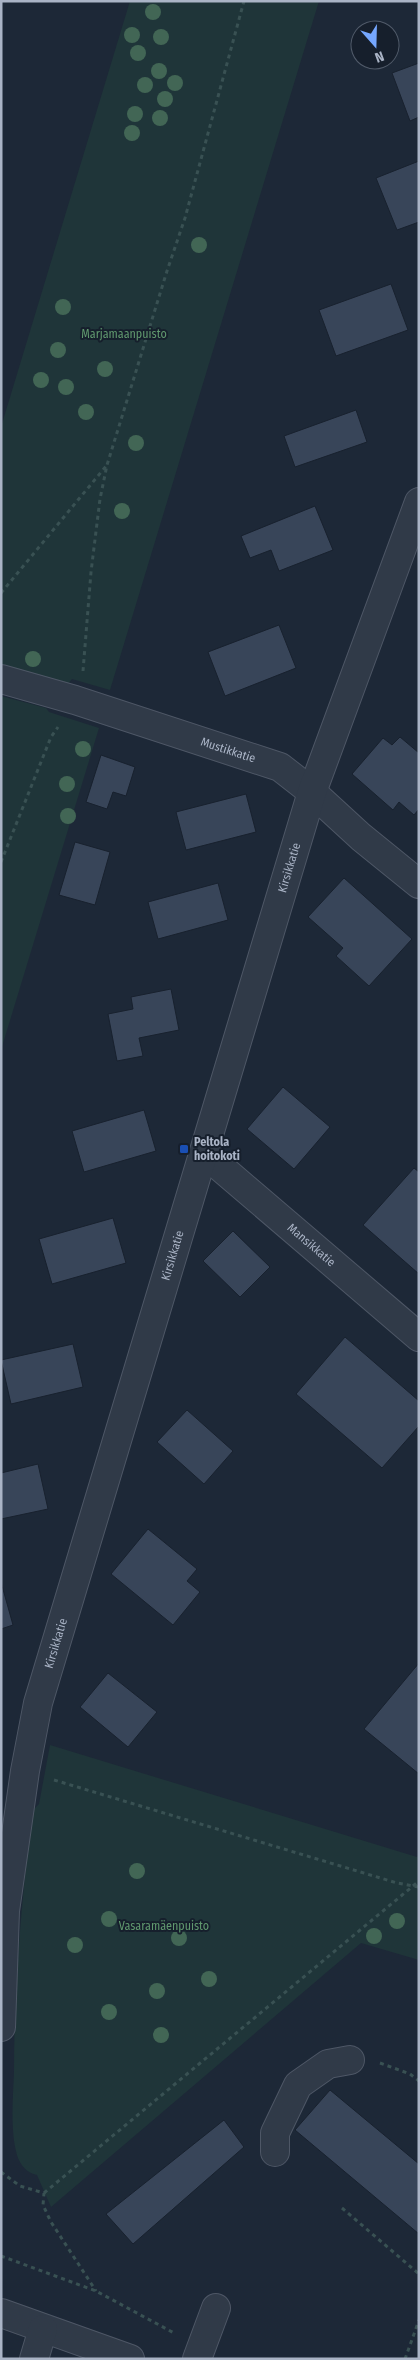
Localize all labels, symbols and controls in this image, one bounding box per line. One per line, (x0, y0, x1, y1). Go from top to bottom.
north arrow (350, 20, 400, 70)
text: N (372, 47, 386, 66)
park label: Marjamaanpuisto (81, 327, 167, 341)
street label: Mustikkatie (199, 735, 257, 766)
street label: Kirsikkatie (275, 841, 303, 894)
place label: Peltola hoitokoti (194, 1135, 240, 1163)
marker: Peltola hoitokoti (178, 1143, 190, 1155)
street label: Mansikkatie (285, 1221, 338, 1269)
street label: Kirsikkatie (158, 1229, 187, 1282)
street label: Kirsikkatie (42, 1617, 70, 1670)
park label: Vasaramäenpuisto (119, 1919, 209, 1933)

